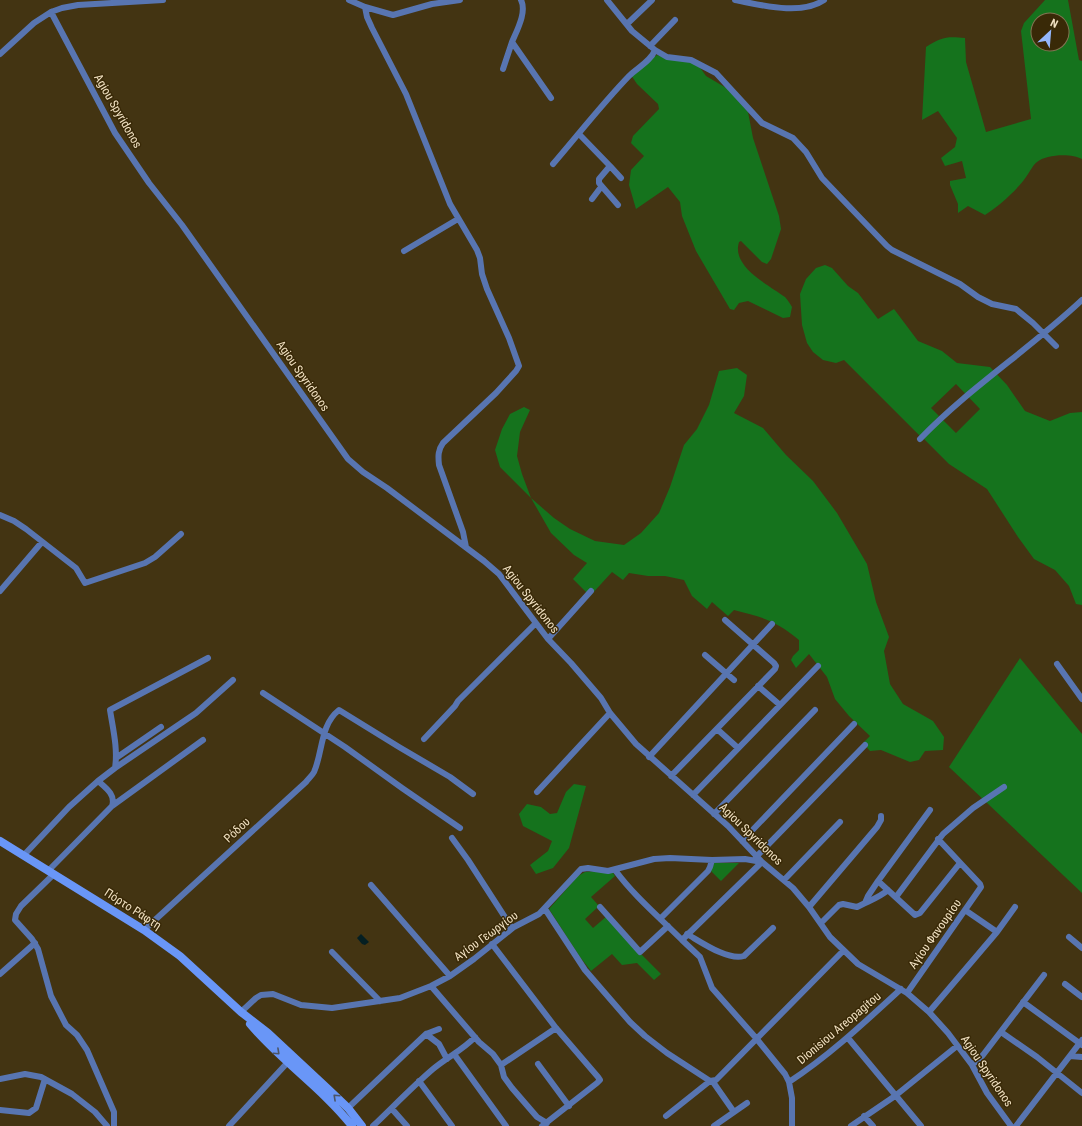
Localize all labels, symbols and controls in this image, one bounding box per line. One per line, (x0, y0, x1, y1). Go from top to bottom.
north arrow (1030, 12, 1070, 52)
text: N (1048, 16, 1060, 31)
street label: Agiou Spyridonos (91, 72, 145, 150)
street label: Agiou Spyridonos (273, 338, 333, 414)
street label: Agiou Spyridonos (500, 562, 562, 636)
street label: Agiou Spyridonos (716, 800, 786, 868)
street label: Ρόδου (221, 814, 253, 845)
street label: Πόρτο Ράφτη (102, 885, 164, 933)
street label: Αγίου Φανουρίου (906, 896, 964, 971)
street label: Αγίου Γεωργίου (451, 908, 521, 964)
street label: Dionisiou Areopagitou (794, 989, 884, 1067)
street label: Agiou Spyridonos (958, 1033, 1016, 1109)
one-way arrow (272, 1047, 279, 1054)
one-way arrow (333, 1094, 341, 1102)

